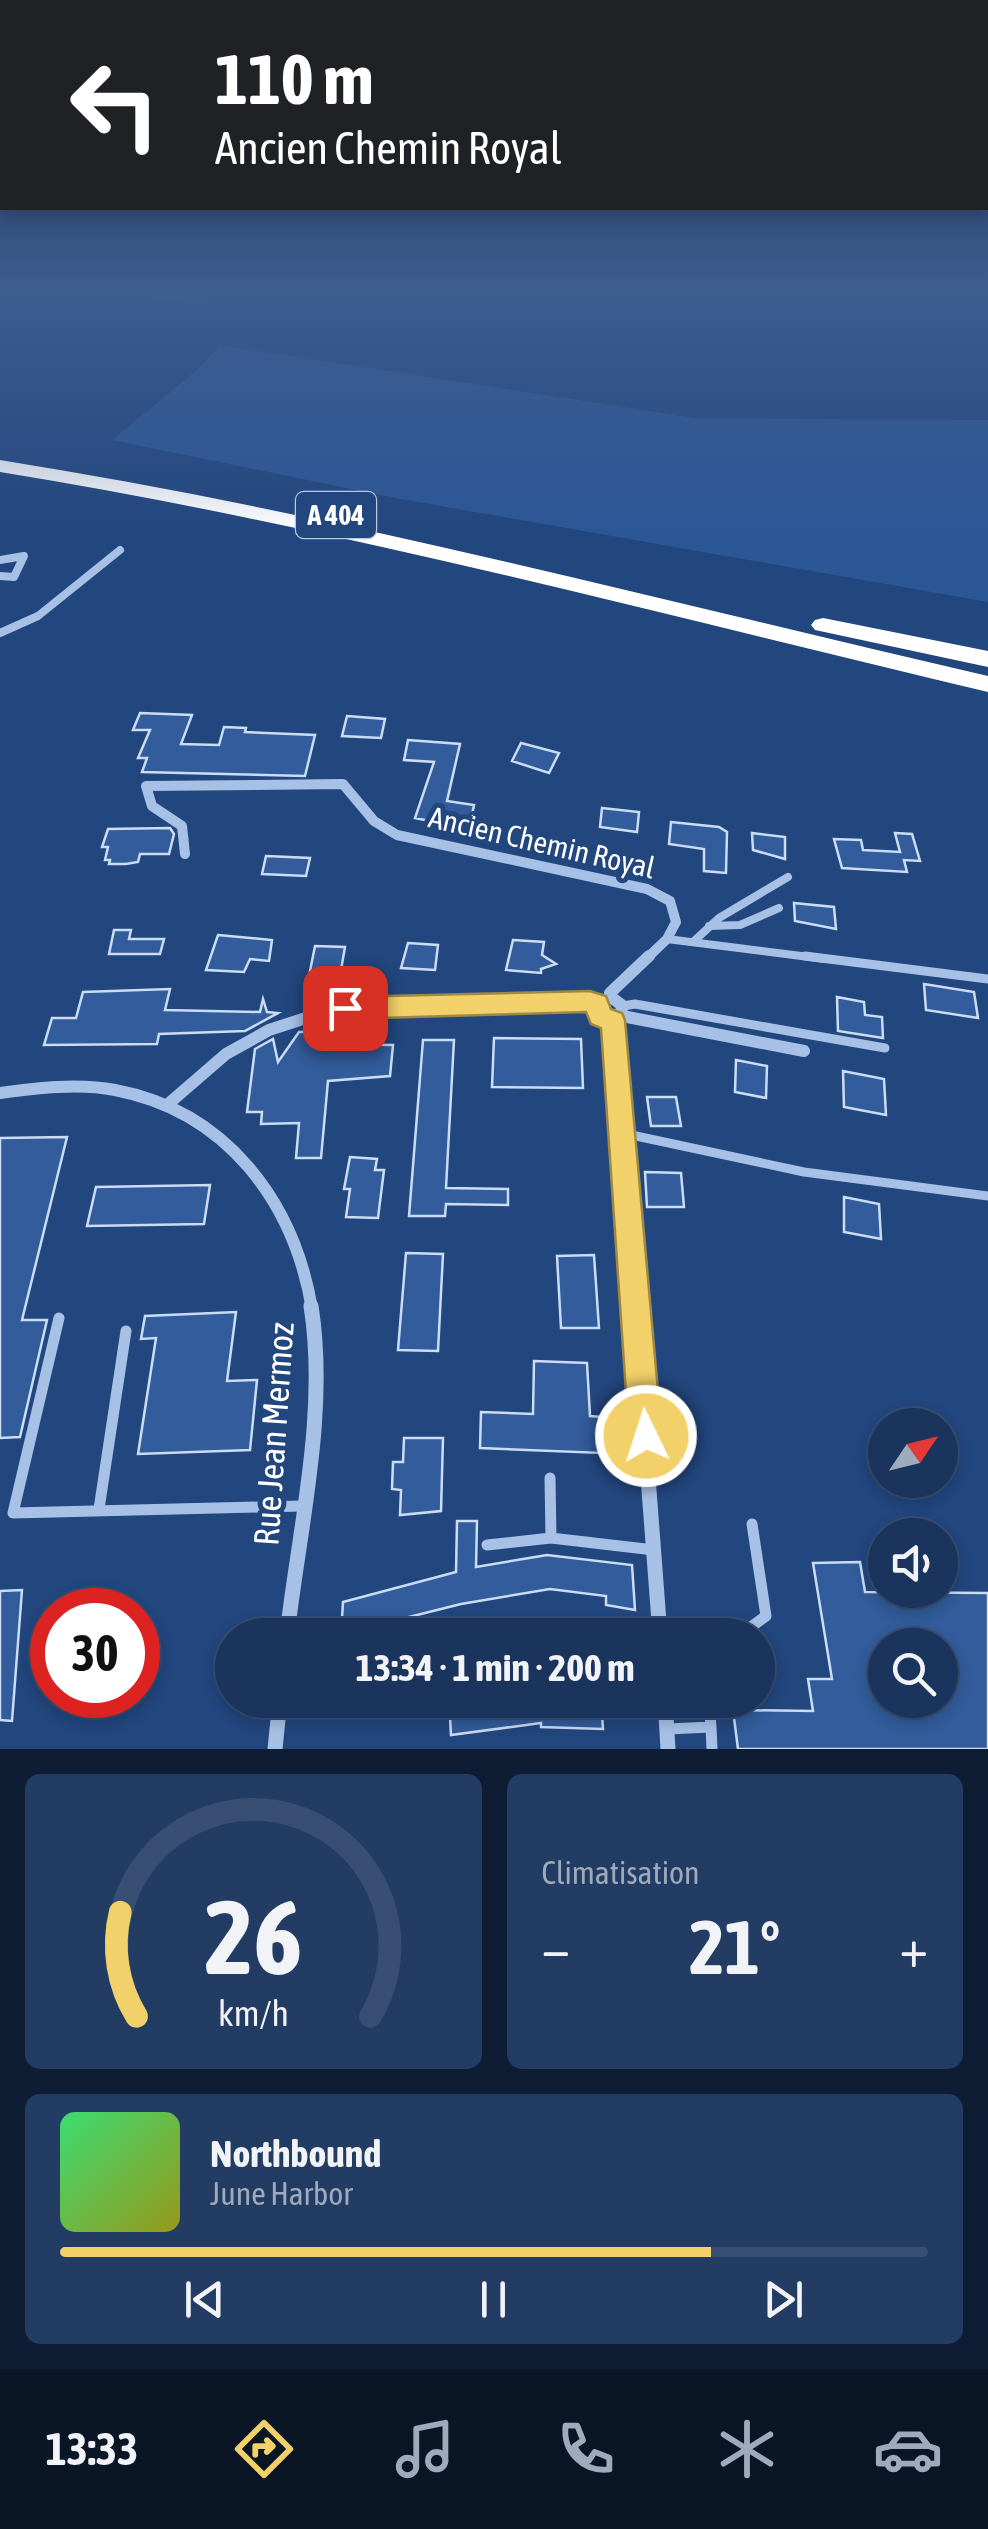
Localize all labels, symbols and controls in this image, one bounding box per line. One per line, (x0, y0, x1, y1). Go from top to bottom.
text: 110 m (215, 39, 374, 119)
icon: left (50, 40, 180, 170)
text: Ancien Chemin Royal (215, 122, 562, 174)
road number: A 404 (296, 492, 376, 538)
street label: Ancien Chemin Royal (426, 799, 658, 885)
pin (303, 966, 388, 1051)
icon: arrive (318, 981, 373, 1036)
street label: Rue Jean Mermoz (245, 1321, 301, 1547)
position arrow (594, 1384, 698, 1488)
north arrow (868, 1408, 958, 1498)
map controls (868, 1408, 958, 1718)
button: sound (868, 1518, 958, 1608)
speed limit sign: 30 (30, 1588, 160, 1718)
button: search (868, 1628, 958, 1718)
text: 13:34 · 1 min · 200 m (355, 1646, 635, 1689)
text: Climatisation (542, 1854, 700, 1891)
text: 26 (204, 1877, 302, 1996)
text: 21° (689, 1904, 780, 1990)
text: − (542, 1916, 570, 1979)
text: + (899, 1916, 928, 1979)
text: km/h (218, 1993, 289, 2034)
text: Northbound (210, 2132, 381, 2175)
text: June Harbor (210, 2175, 353, 2212)
icon: previous (177, 2272, 232, 2327)
icon: pause (466, 2272, 521, 2327)
icon: next (756, 2272, 811, 2327)
icon: directions (229, 2414, 299, 2484)
icon: music (390, 2414, 460, 2484)
icon: phone (551, 2414, 621, 2484)
icon: climate (712, 2414, 782, 2484)
icon: car (873, 2414, 943, 2484)
text: 13:33 (45, 2423, 138, 2475)

